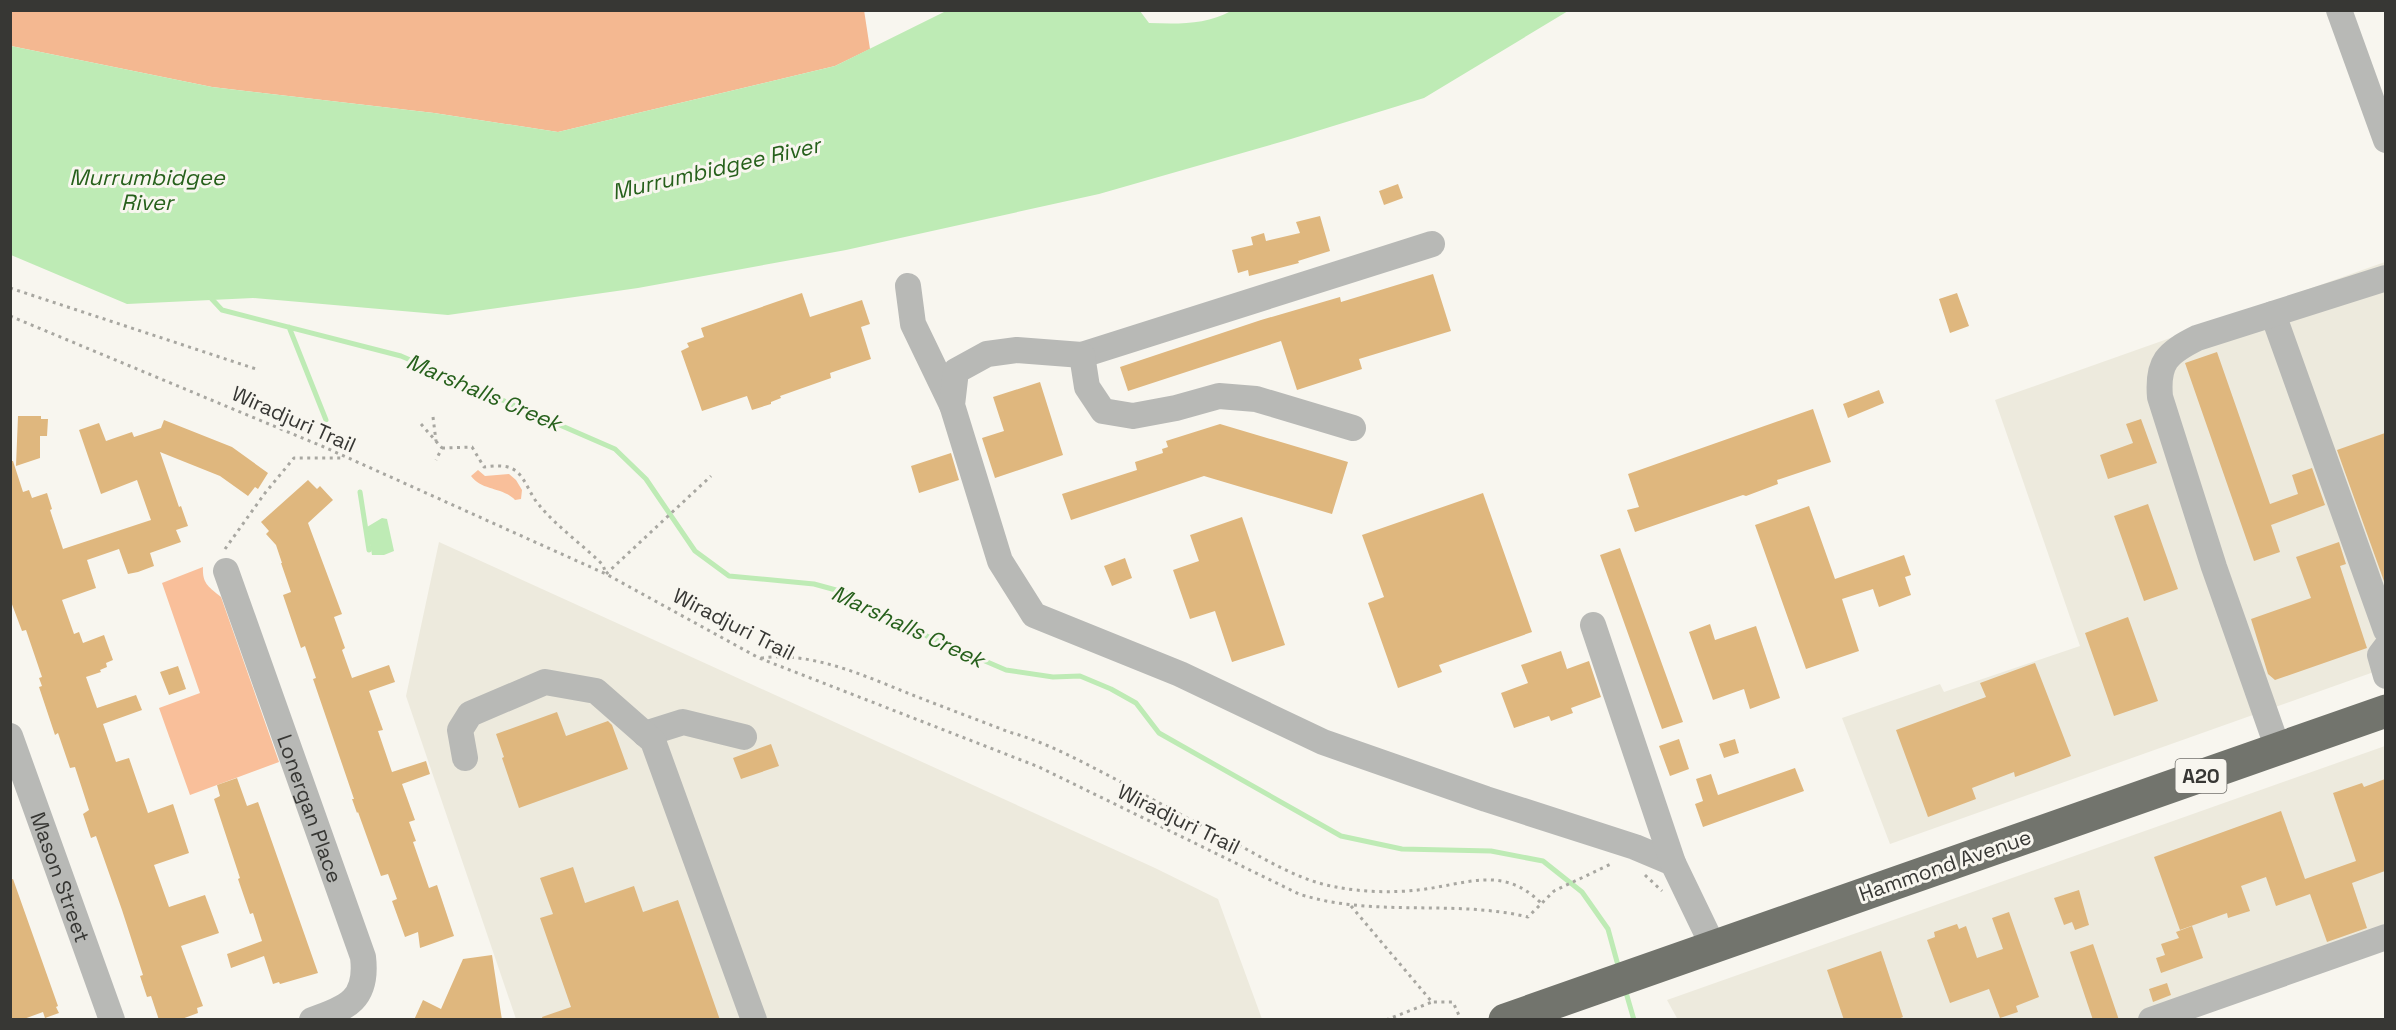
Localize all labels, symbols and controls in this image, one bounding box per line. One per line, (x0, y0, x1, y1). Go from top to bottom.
water label: Murrumbidgee River (609, 130, 826, 206)
water label: Murrumbidgee River (69, 163, 226, 216)
water label: Marshalls Creek (402, 347, 568, 438)
street label: Wiradjuri Trail (228, 380, 360, 458)
water label: Marshalls Creek (827, 578, 991, 675)
street label: Wiradjuri Trail (669, 582, 799, 666)
street label: Lonergan Place (272, 731, 349, 886)
road number: A20 (2176, 759, 2226, 793)
street label: Wiradjuri Trail (1113, 778, 1245, 860)
street label: Mason Street (25, 808, 97, 946)
street label: Hammond Avenue (1855, 823, 2035, 907)

